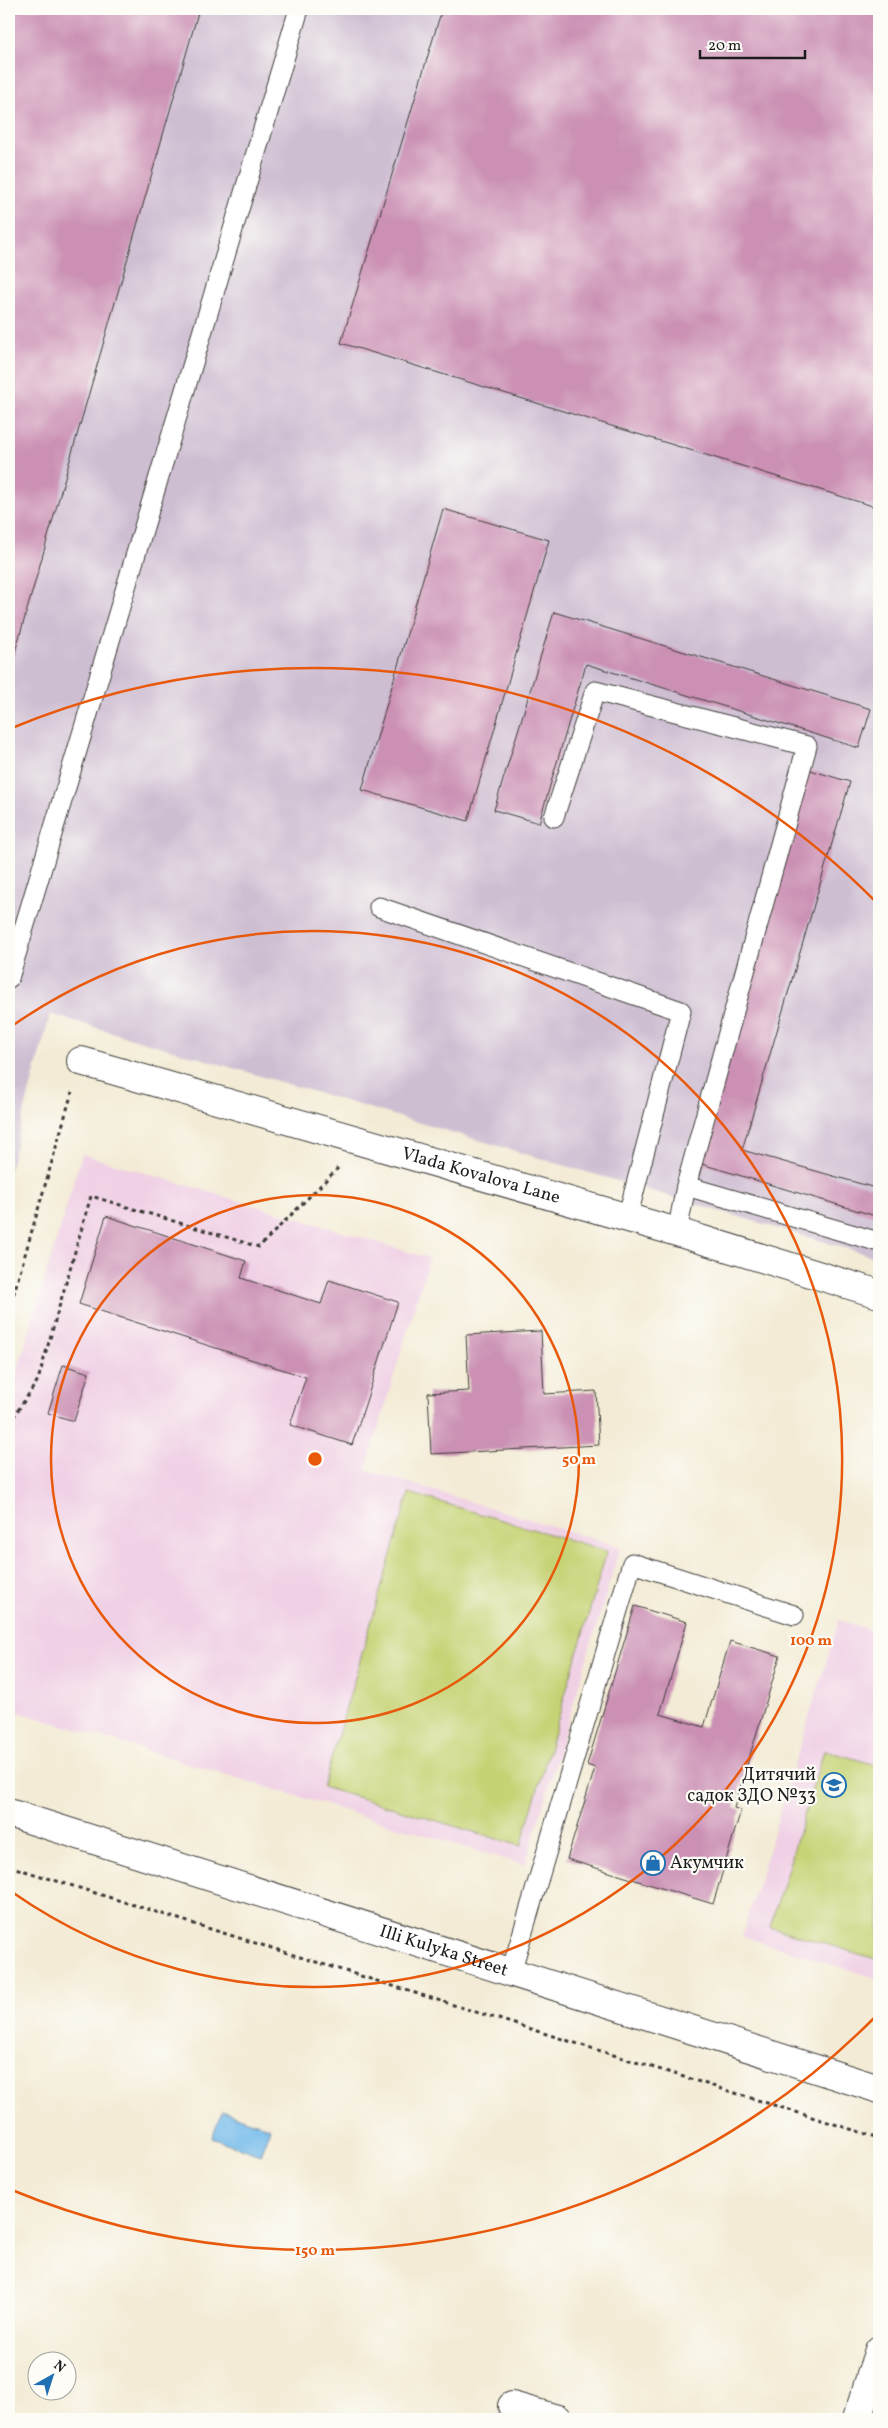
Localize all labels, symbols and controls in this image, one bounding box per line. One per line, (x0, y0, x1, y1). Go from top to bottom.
scale bar (700, 28, 806, 60)
text: 20 m (708, 36, 741, 57)
street label: Vlada Kovalova Lane (399, 1141, 563, 1210)
centre of rings (306, 1450, 324, 1468)
text: 50 m (562, 1450, 596, 1471)
text: 100 m (790, 1631, 833, 1652)
place label: Дитячий садок ЗДО №33 (687, 1763, 816, 1809)
school or university icon: Дитячий садок ЗДО №33 (821, 1772, 847, 1798)
shop icon: Акумчик (640, 1850, 666, 1876)
place label: Акумчик (670, 1851, 744, 1876)
street label: Illi Kulyka Street (376, 1919, 511, 1983)
text: 150 m (295, 2241, 335, 2262)
north arrow (28, 2350, 78, 2400)
text: N (49, 2356, 69, 2378)

